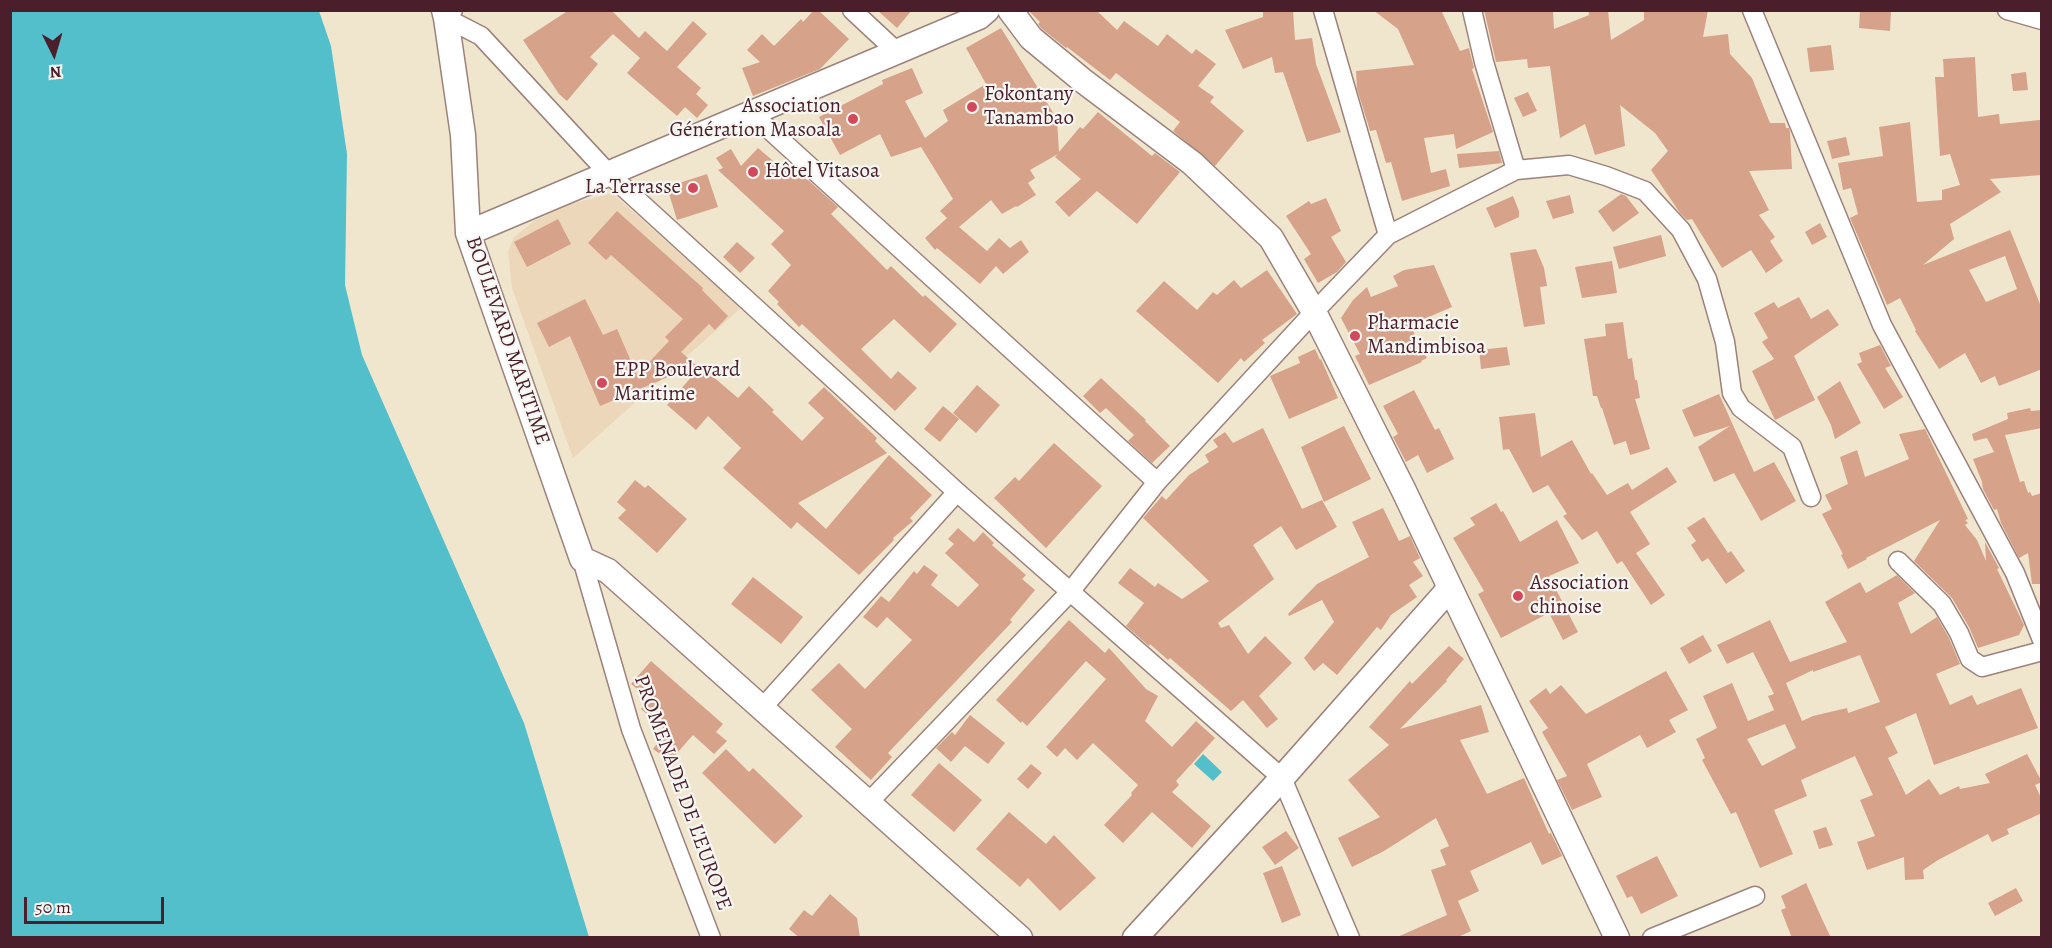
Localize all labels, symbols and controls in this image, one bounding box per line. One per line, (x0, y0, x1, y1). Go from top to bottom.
north arrow (24, 24, 84, 84)
text: N (49, 60, 62, 83)
place label: Fokontany Tanambao (984, 82, 1074, 132)
place label: Association Génération Masoala (670, 94, 841, 144)
marker: Fokontany Tanambao (965, 100, 979, 114)
marker: Association Génération Masoala (846, 112, 860, 126)
place label: Hôtel Vitasoa (765, 159, 880, 185)
marker: Hôtel Vitasoa (746, 165, 760, 179)
place label: La Terrasse (585, 175, 681, 201)
marker: La Terrasse (686, 181, 700, 195)
street label: BOULEVARD MARITIME (459, 233, 555, 449)
place label: Pharmacie Mandimbisoa (1367, 311, 1486, 361)
marker: Pharmacie Mandimbisoa (1348, 329, 1362, 343)
place label: EPP Boulevard Maritime (614, 358, 740, 408)
marker: EPP Boulevard Maritime (595, 376, 609, 390)
place label: Association chinoise (1530, 571, 1629, 621)
marker: Association chinoise (1511, 589, 1525, 603)
street label: PROMENADE DE L'EUROPE (628, 672, 736, 914)
scale bar (27, 885, 166, 923)
text: 50 m (35, 895, 71, 919)

